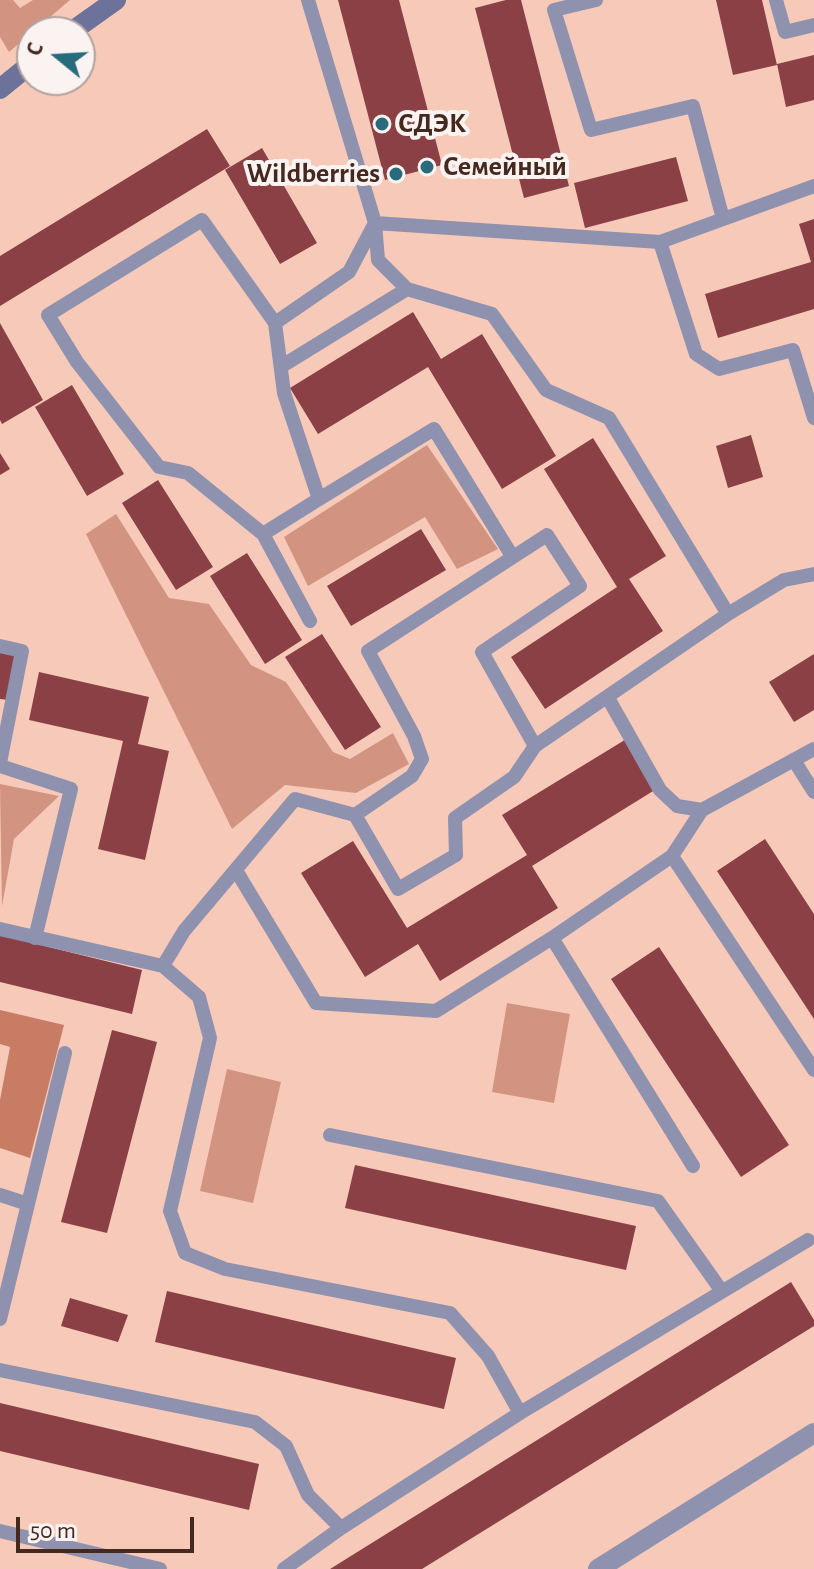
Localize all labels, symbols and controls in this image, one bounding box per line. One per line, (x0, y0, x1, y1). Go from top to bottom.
north arrow (16, 16, 96, 96)
text: С (23, 40, 47, 58)
place label: СДЭК (398, 107, 466, 141)
marker: СДЭК (373, 115, 391, 133)
place label: Семейный (443, 150, 567, 184)
place label: Wildberries (247, 157, 380, 191)
marker: Семейный (418, 158, 436, 176)
marker: Wildberries (387, 165, 405, 183)
scale bar (20, 1501, 198, 1551)
text: 50 m (30, 1519, 76, 1543)

